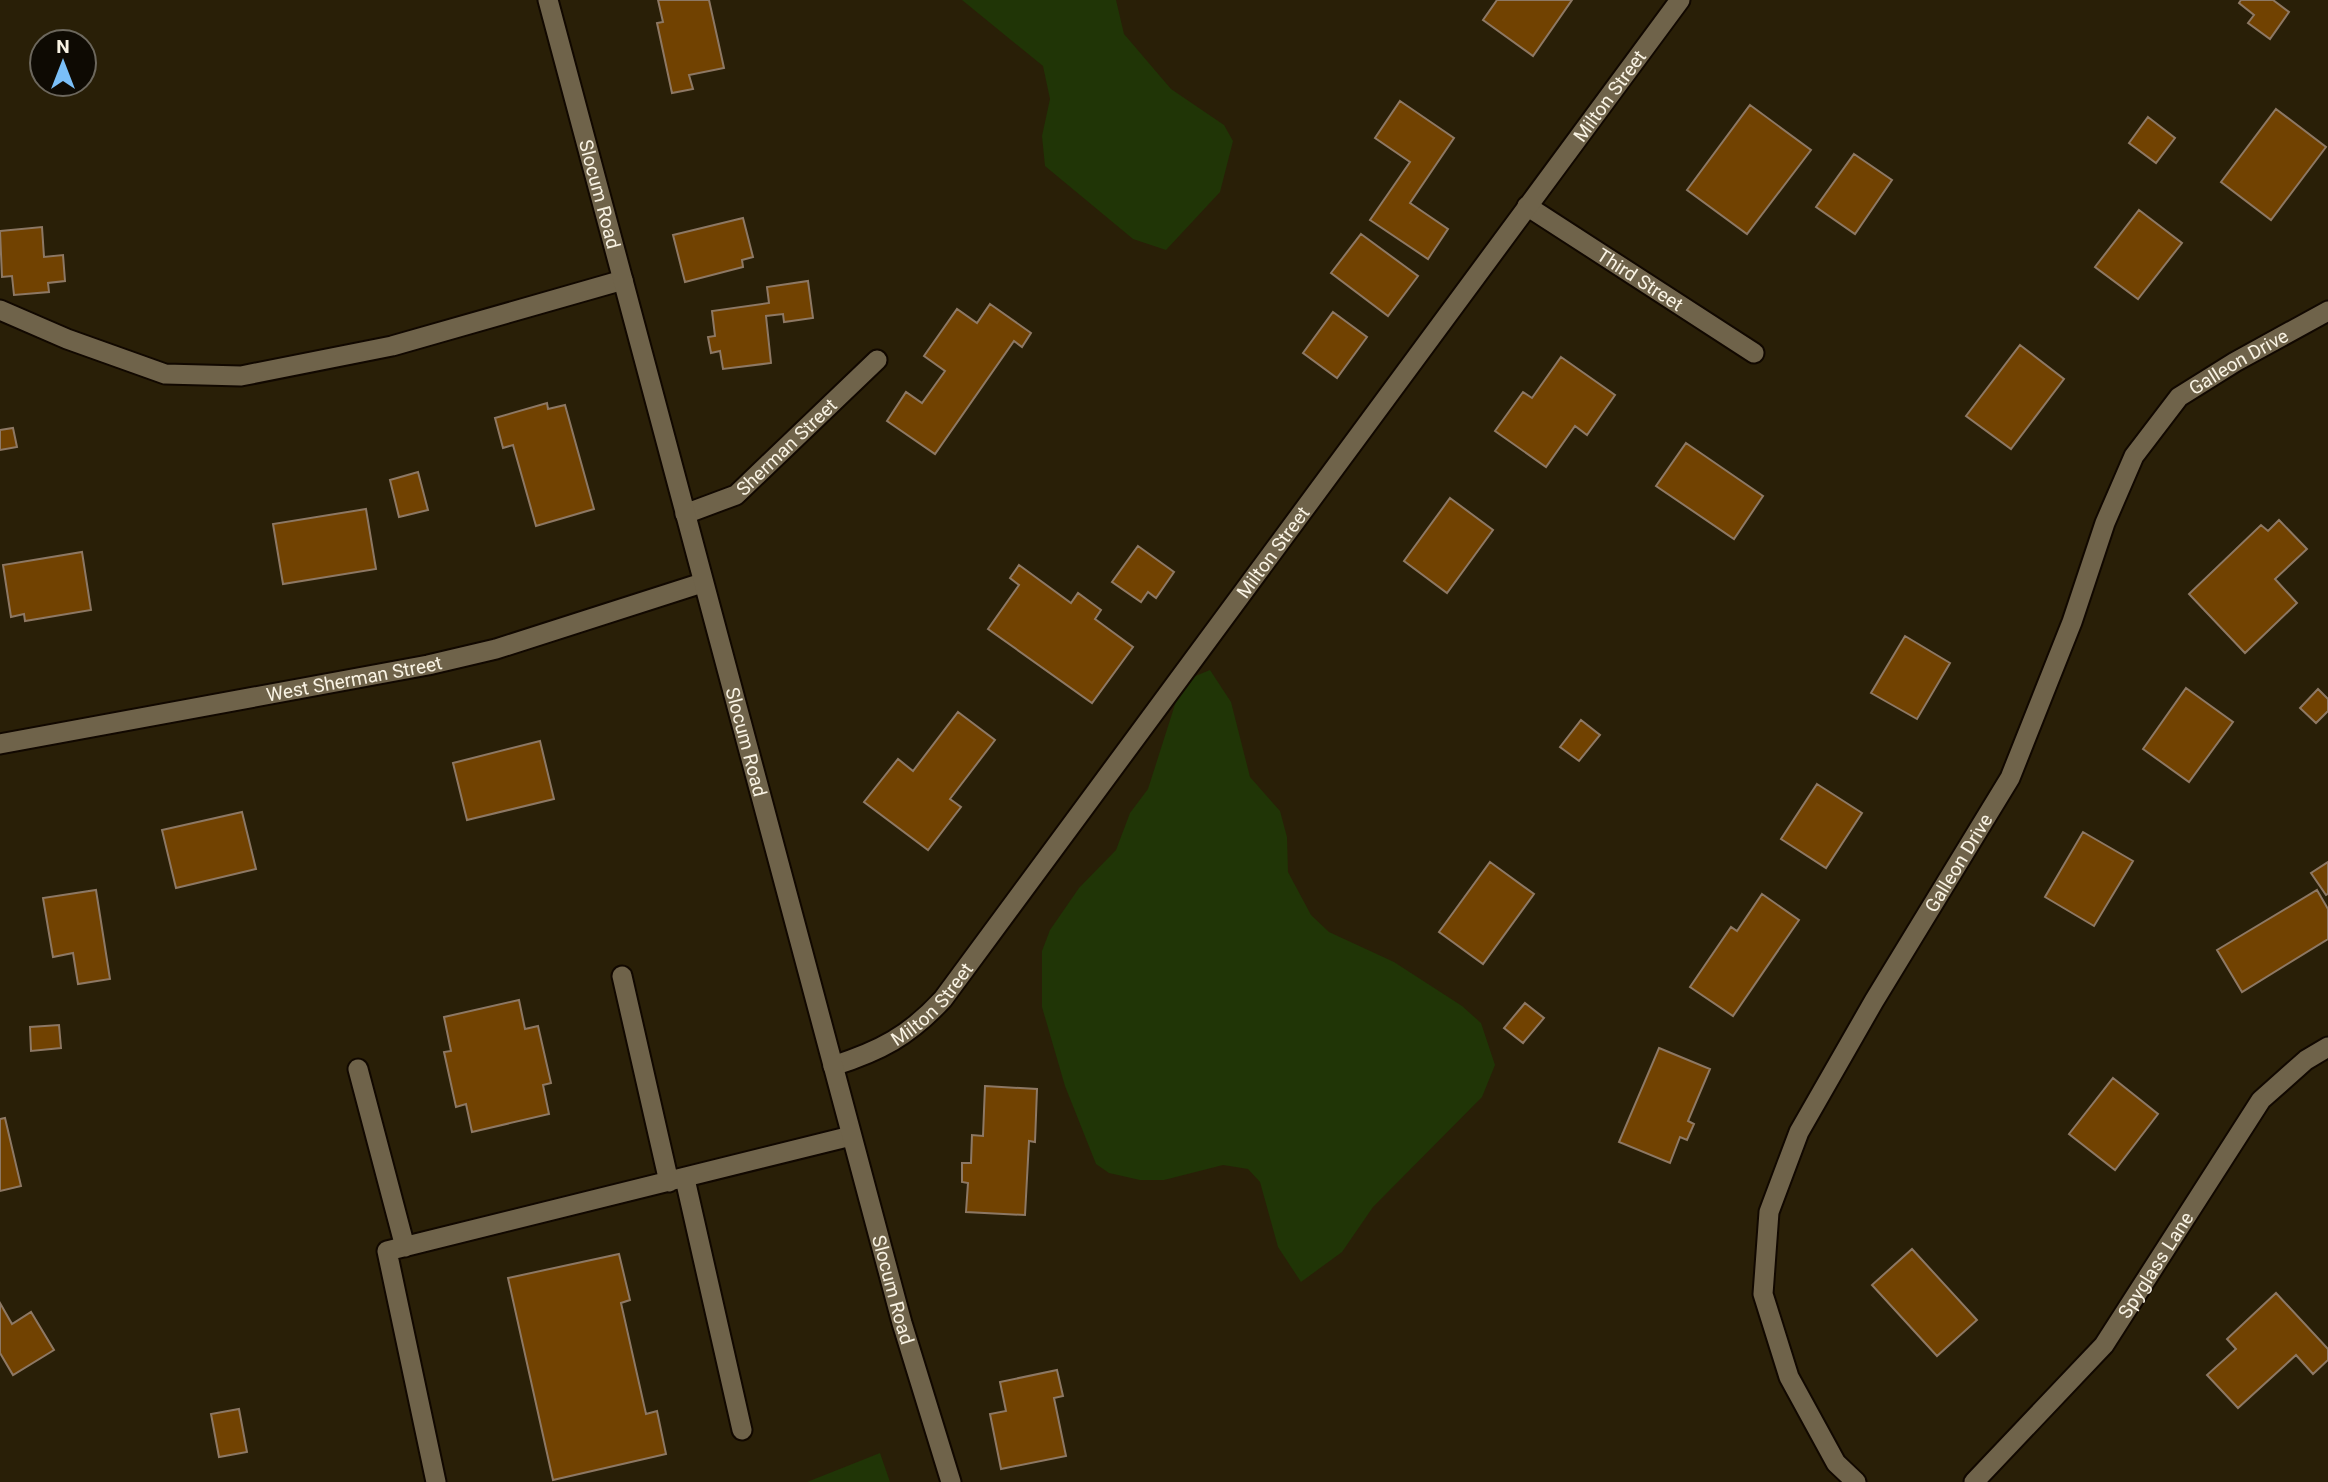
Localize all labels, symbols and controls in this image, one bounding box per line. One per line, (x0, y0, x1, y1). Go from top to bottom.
north arrow (28, 28, 98, 98)
text: N (56, 35, 70, 58)
street label: Milton Street (1568, 45, 1651, 146)
street label: Slocum Road (574, 137, 626, 251)
street label: Third Street (1593, 243, 1688, 316)
street label: Galleon Drive (2184, 324, 2292, 400)
street label: Sherman Street (731, 393, 841, 500)
street label: Milton Street (1231, 502, 1314, 602)
street label: West Sherman Street (264, 651, 444, 706)
street label: Slocum Road (721, 685, 772, 799)
street label: Galleon Drive (1919, 809, 1997, 916)
street label: Milton Street (887, 958, 977, 1051)
street label: Spyglass Lane (2113, 1207, 2198, 1322)
street label: Slocum Road (867, 1232, 919, 1347)

